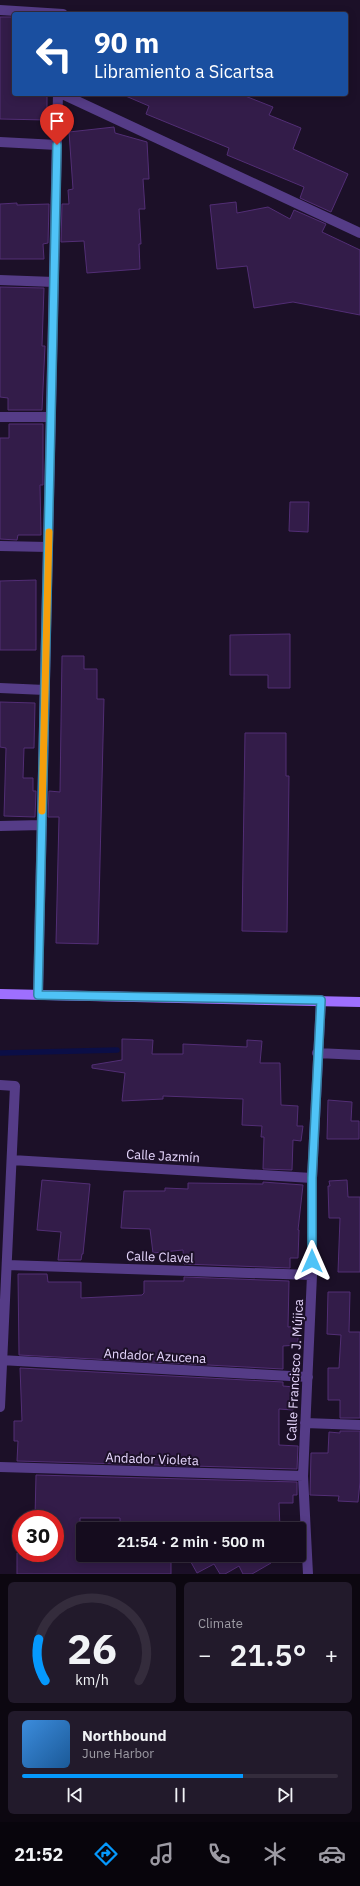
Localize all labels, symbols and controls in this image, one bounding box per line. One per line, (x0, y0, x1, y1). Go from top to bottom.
text: 90 m (94, 24, 159, 61)
icon: left (28, 28, 80, 80)
text: Libramiento a Sicartsa (94, 60, 274, 83)
pin (40, 104, 74, 145)
icon: arrive (46, 110, 68, 132)
street label: Calle Jazmín (126, 1146, 200, 1166)
position arrow (291, 1240, 333, 1282)
street label: Calle Clavel (126, 1247, 195, 1267)
street label: Calle Francisco J. Mújica (283, 1299, 307, 1441)
street label: Andador Azucena (103, 1345, 207, 1367)
street label: Andador Violeta (105, 1449, 199, 1469)
speed limit sign: 30 (12, 1510, 64, 1562)
text: 21:54 · 2 min · 500 m (117, 1532, 265, 1551)
text: Climate (198, 1615, 243, 1632)
text: 26 (67, 1620, 117, 1674)
text: 21.5° (229, 1635, 307, 1674)
text: − (198, 1640, 211, 1669)
text: + (325, 1640, 338, 1669)
text: km/h (75, 1669, 109, 1688)
text: Northbound (82, 1726, 167, 1745)
text: June Harbor (82, 1745, 154, 1762)
icon: previous (64, 1784, 86, 1806)
icon: pause (169, 1784, 191, 1806)
icon: next (274, 1784, 296, 1806)
icon: directions (92, 1840, 120, 1868)
icon: music (148, 1840, 176, 1868)
icon: phone (205, 1840, 233, 1868)
icon: climate (261, 1840, 289, 1868)
icon: car (318, 1840, 346, 1868)
text: 21:52 (14, 1843, 63, 1866)

